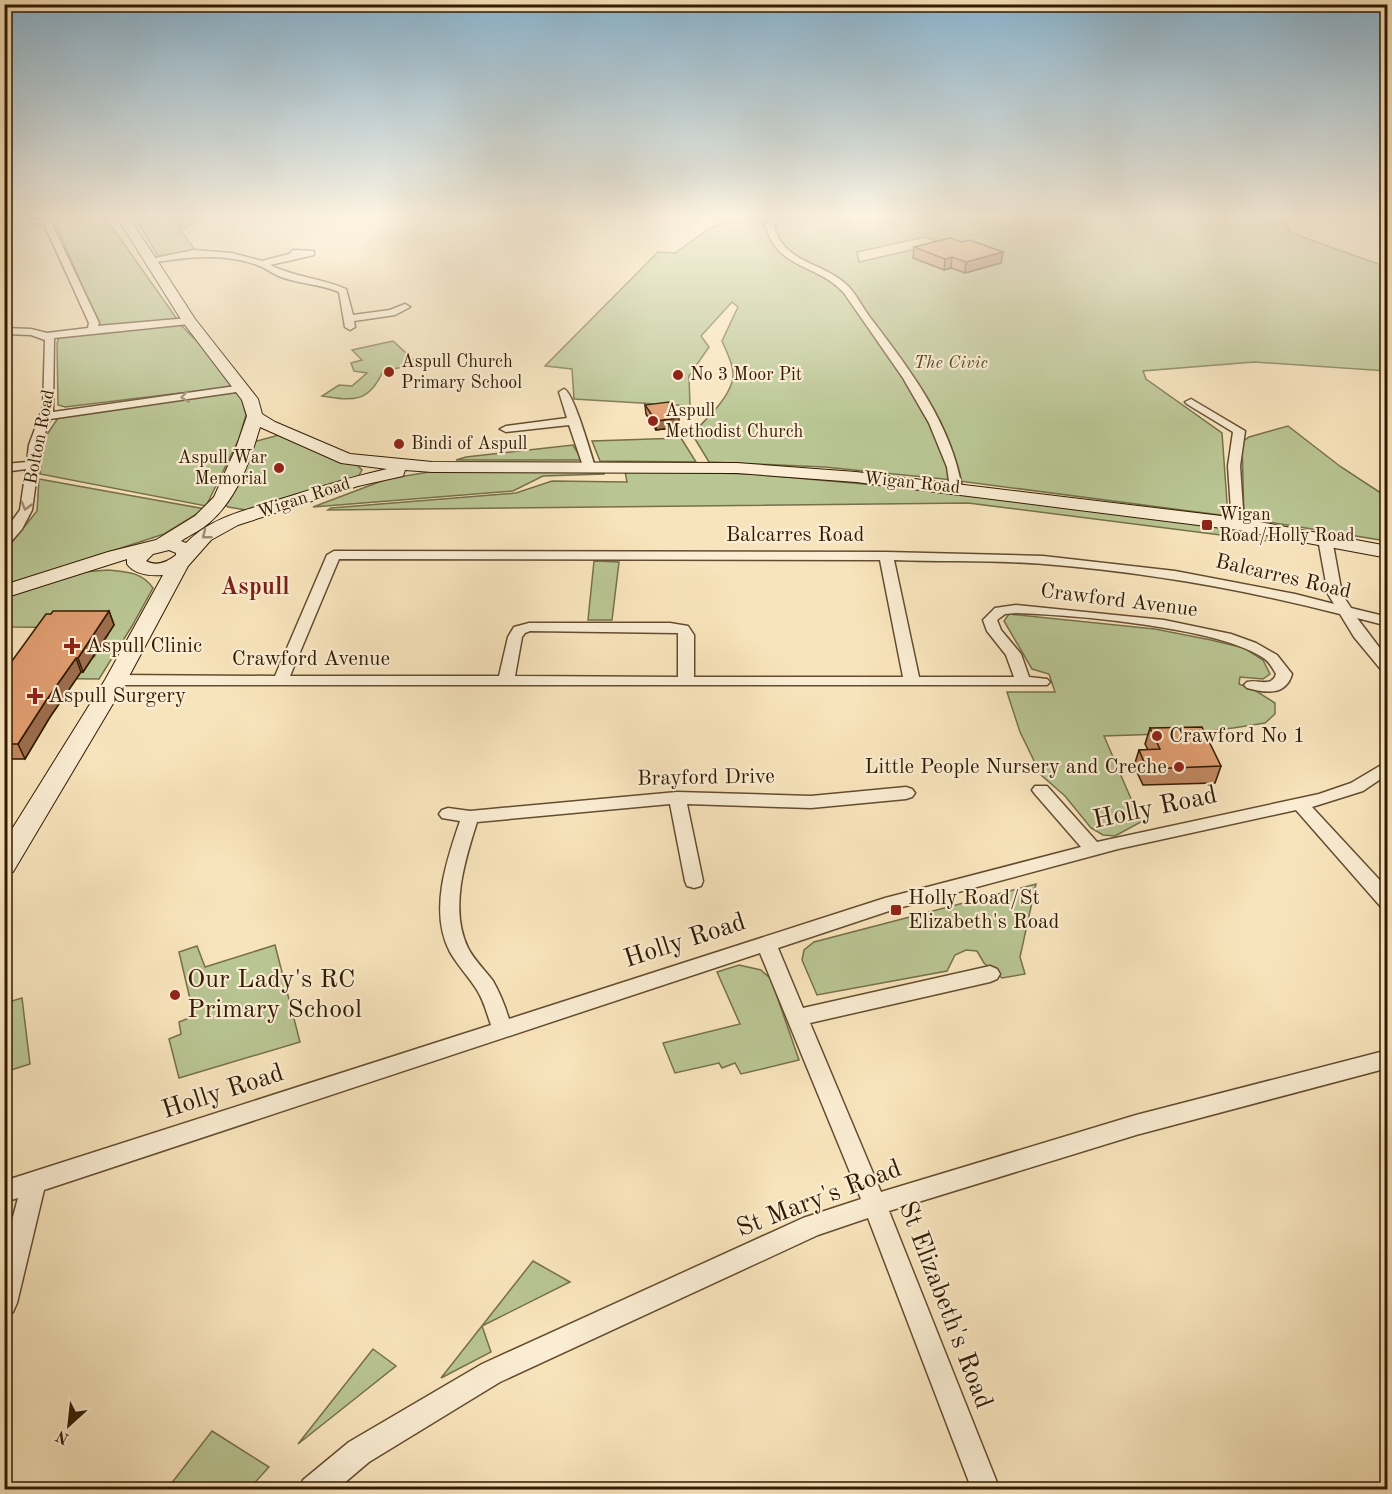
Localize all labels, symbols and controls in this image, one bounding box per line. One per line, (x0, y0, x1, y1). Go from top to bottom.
place label: Aspull Church Primary School (401, 353, 522, 392)
park label: The Civic (914, 354, 988, 372)
marker: Aspull Church Primary School (382, 365, 396, 379)
place label: No 3 Moor Pit (690, 366, 802, 384)
marker: No 3 Moor Pit (671, 368, 685, 382)
street label: Bolton Road (22, 388, 58, 486)
one-way arrow (180, 390, 189, 402)
place label: Aspull Methodist Church (665, 402, 803, 441)
marker: Aspull Methodist Church (646, 414, 660, 428)
place label: Bindi of Aspull (411, 435, 528, 453)
marker: Bindi of Aspull (392, 437, 406, 451)
place label: Aspull War Memorial (178, 449, 268, 488)
marker: Aspull War Memorial (272, 461, 286, 475)
street label: Wigan Road (863, 469, 961, 497)
street label: Wigan Road (255, 474, 353, 522)
one-way arrow (21, 500, 33, 511)
place label: Wigan Road/Holly Road (1219, 506, 1355, 545)
marker: Wigan Road/Holly Road (1200, 518, 1214, 532)
street label: Balcarres Road (726, 525, 864, 546)
one-way arrow (202, 528, 213, 539)
street label: Balcarres Road (1213, 551, 1353, 603)
district label: Aspull (220, 576, 290, 600)
street label: Crawford Avenue (1039, 581, 1199, 621)
place label: Aspull Clinic (86, 636, 202, 657)
marker: Aspull Clinic (63, 637, 81, 655)
street label: Crawford Avenue (232, 649, 390, 670)
place label: Aspull Surgery (48, 686, 186, 707)
marker: Aspull Surgery (26, 687, 44, 705)
place label: Crawford No 1 (1169, 726, 1305, 747)
marker: Crawford No 1 (1150, 729, 1164, 743)
place label: Little People Nursery and Creche (864, 757, 1167, 778)
marker: Little People Nursery and Creche (1172, 760, 1186, 774)
street label: Brayford Drive (637, 766, 775, 790)
street label: Holly Road (1090, 782, 1220, 834)
place label: Holly Road/St Elizabeth's Road (908, 888, 1059, 933)
marker: Holly Road/St Elizabeth's Road (889, 903, 903, 917)
street label: Holly Road (621, 909, 749, 973)
place label: Our Lady's RC Primary School (187, 967, 362, 1023)
marker: Our Lady's RC Primary School (168, 988, 182, 1002)
street label: Holly Road (159, 1060, 287, 1124)
street label: St Mary's Road (733, 1156, 905, 1242)
street label: St Elizabeth's Road (893, 1198, 997, 1412)
north arrow (39, 1395, 99, 1455)
text: N (53, 1426, 72, 1446)

